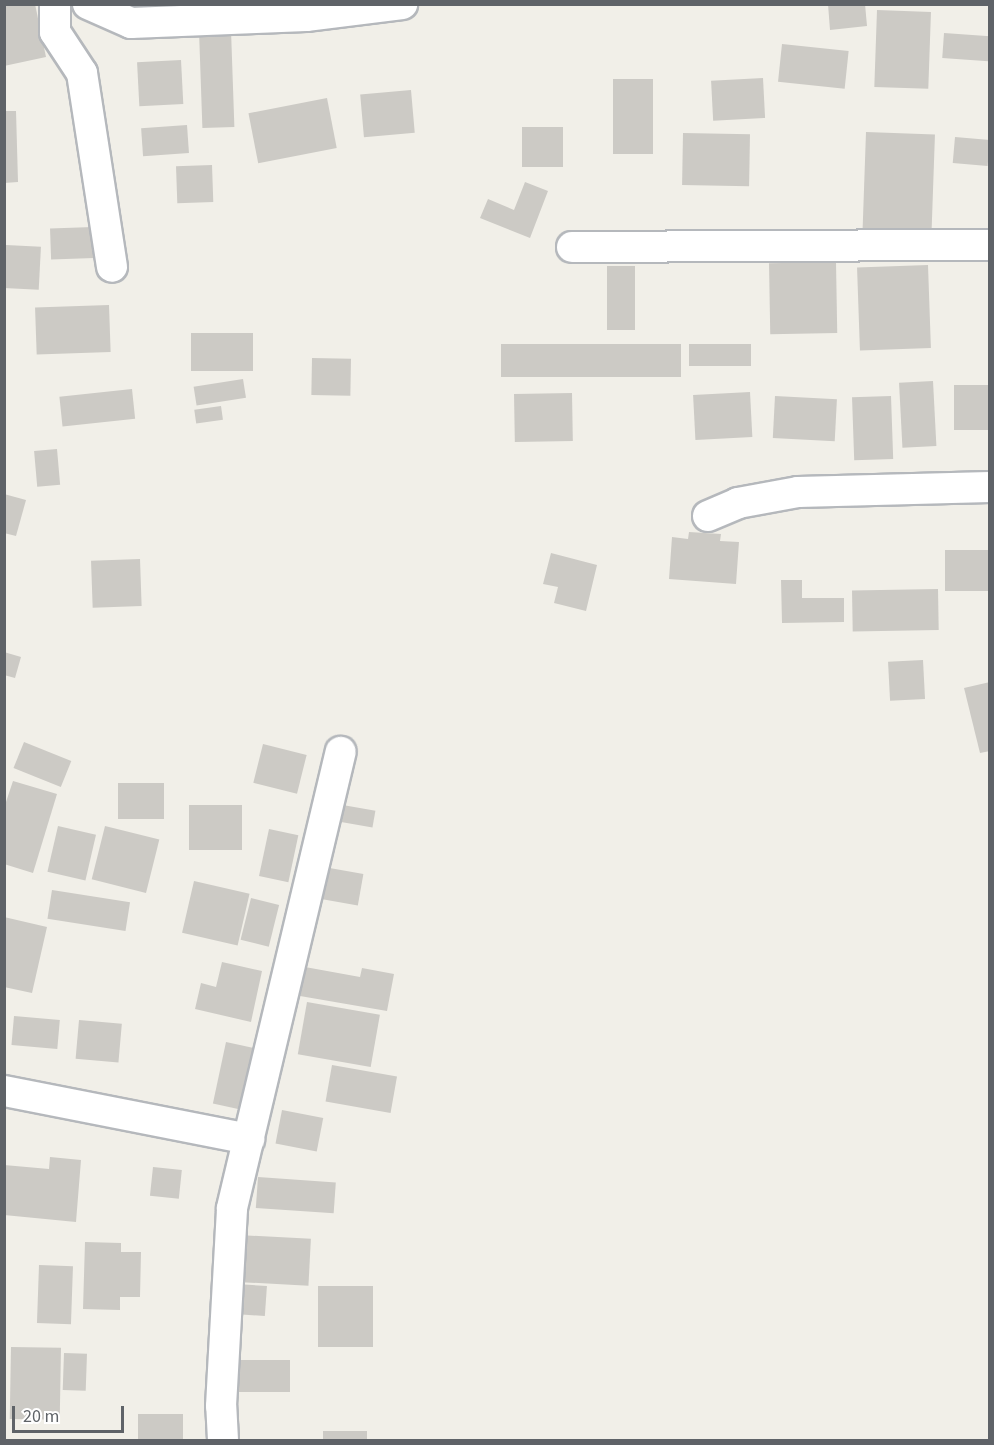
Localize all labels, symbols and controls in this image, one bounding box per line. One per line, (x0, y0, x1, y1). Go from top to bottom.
scale bar (15, 1394, 128, 1432)
text: 20 m (23, 1404, 59, 1429)

